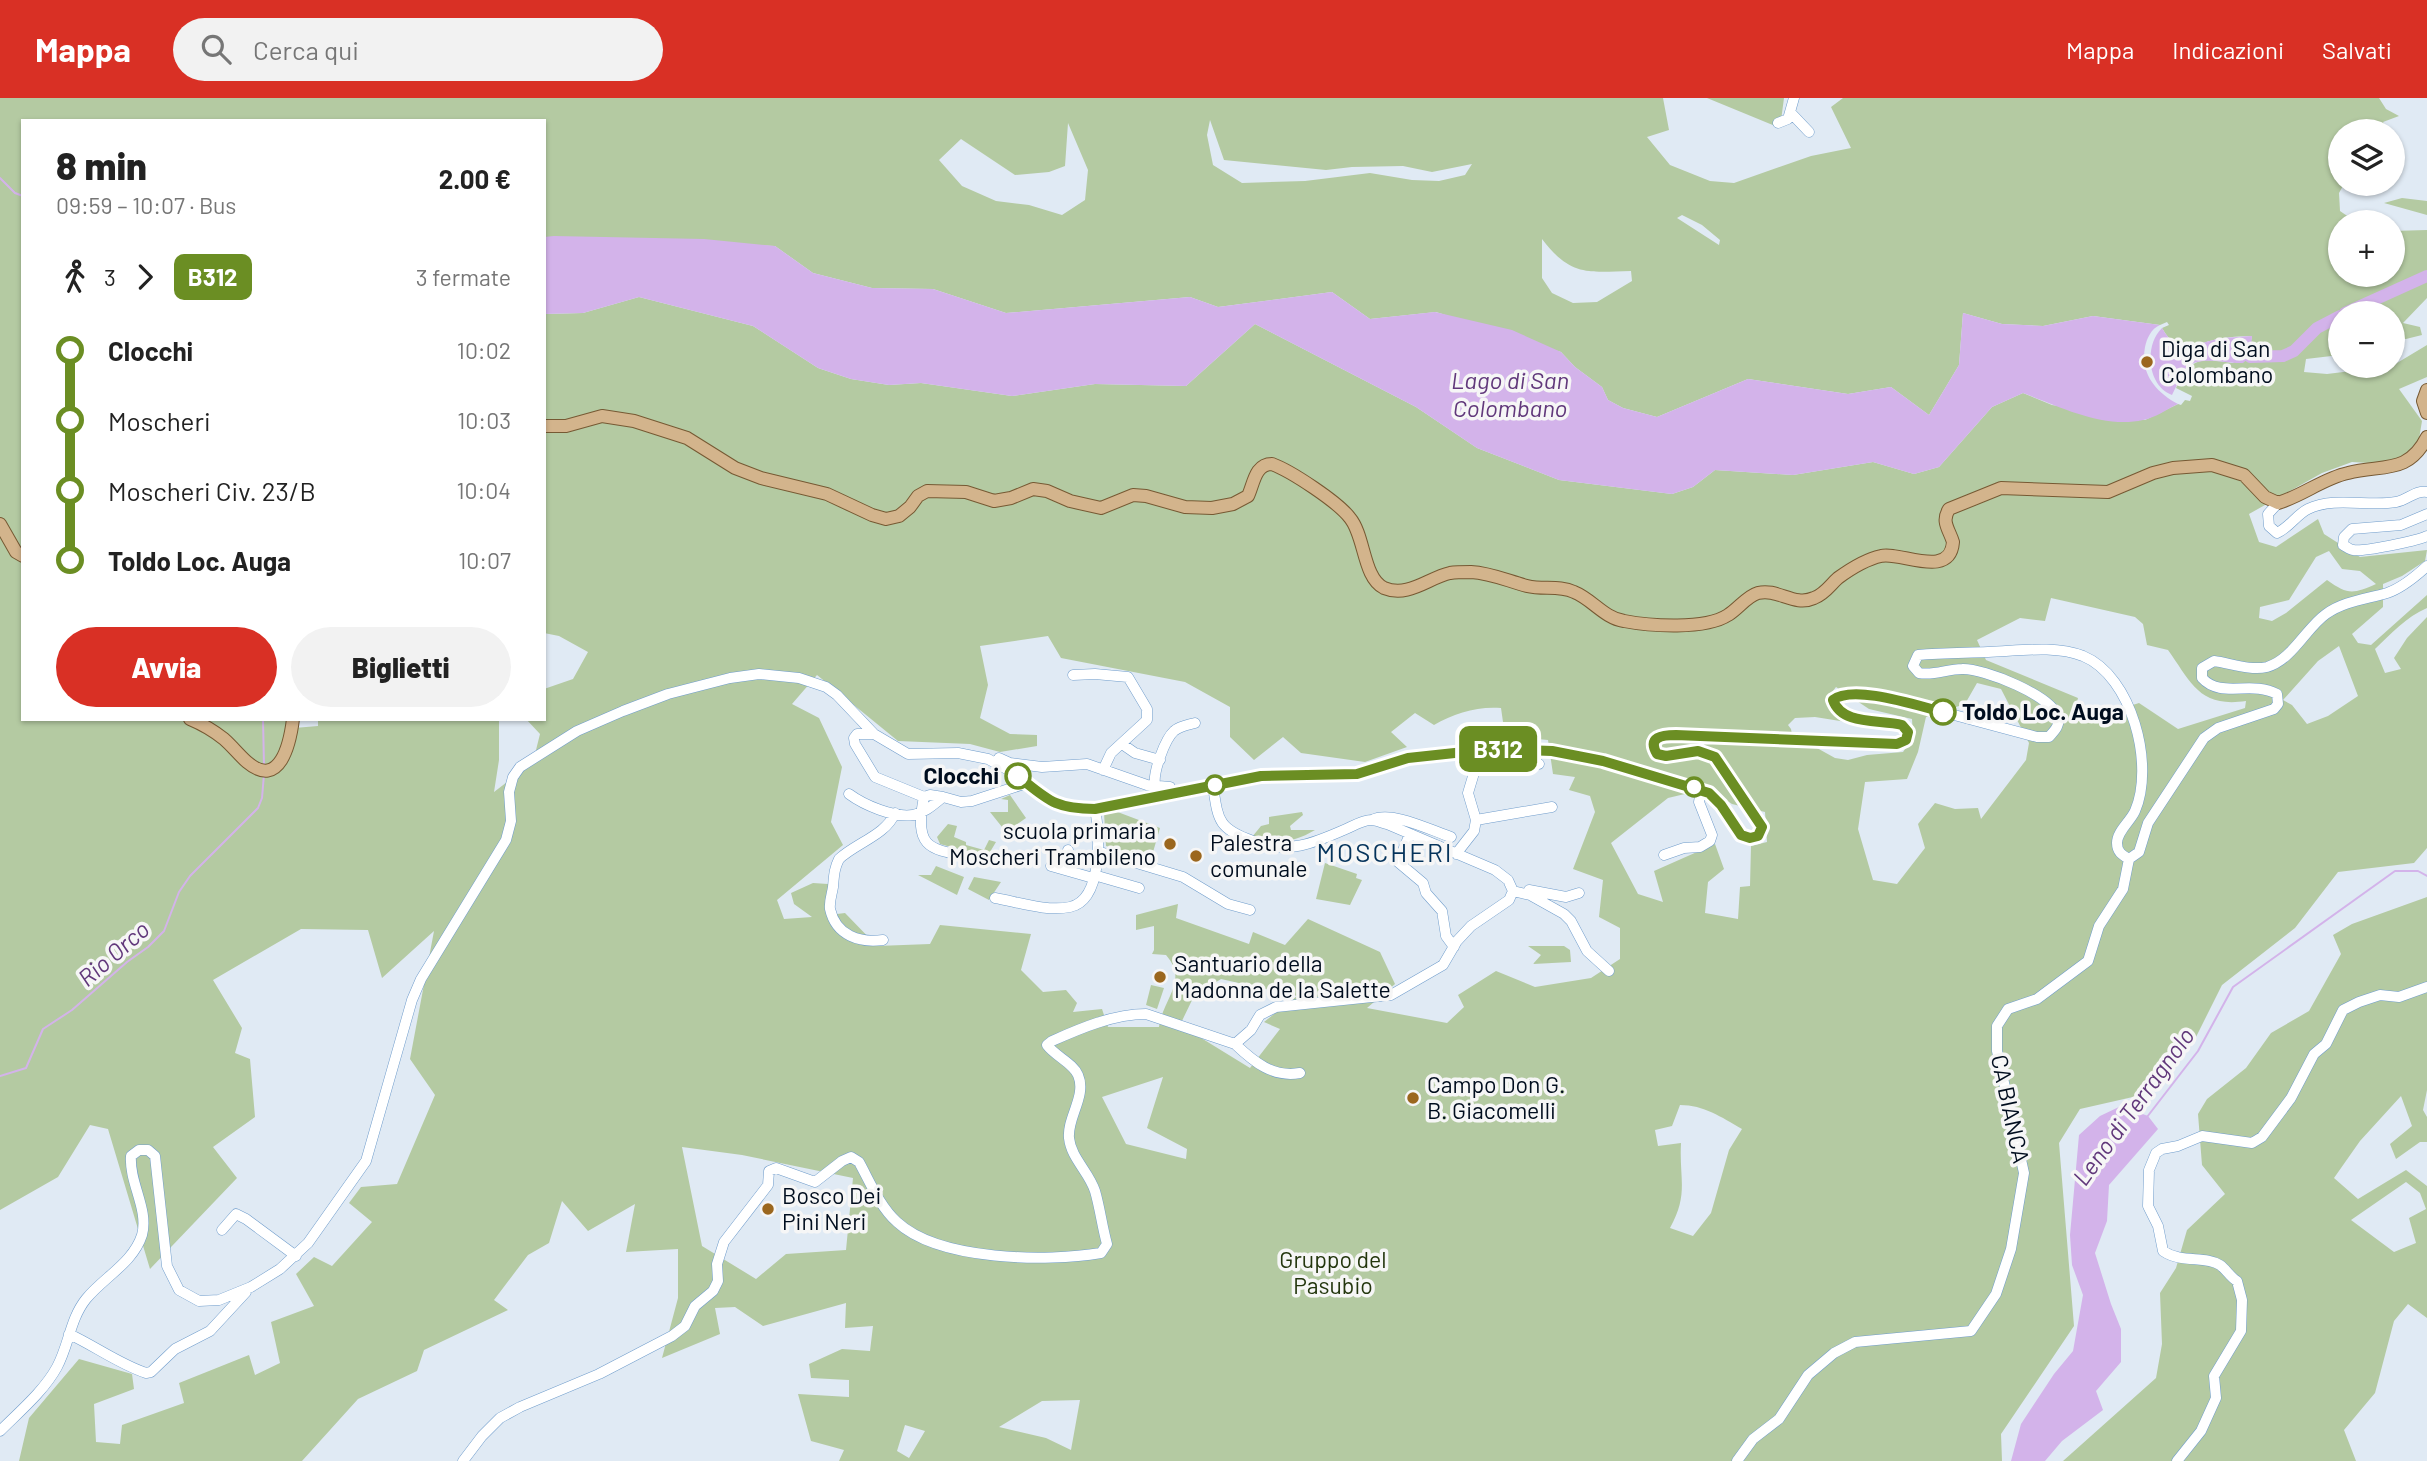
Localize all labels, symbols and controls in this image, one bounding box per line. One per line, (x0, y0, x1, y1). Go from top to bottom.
search box (173, 18, 663, 81)
text: Mappa (35, 29, 131, 69)
icon: search (197, 30, 235, 68)
text: Cerca qui (253, 34, 359, 65)
text: Mappa (2066, 35, 2134, 64)
text: Indicazioni (2172, 35, 2284, 64)
text: Salvati (2322, 35, 2392, 64)
map controls (2328, 119, 2405, 378)
button: layers (2328, 119, 2405, 196)
text: 8 min (56, 142, 147, 188)
text: 2.00 € (439, 163, 511, 194)
text: 09:59 – 10:07 · Bus (56, 191, 236, 219)
button: + (2328, 210, 2405, 287)
icon: walk (56, 258, 94, 296)
icon: forward (126, 258, 164, 296)
text: B312 (188, 262, 238, 291)
text: 3 (104, 263, 116, 291)
text: 3 fermate (416, 263, 511, 291)
button: − (2328, 301, 2405, 378)
place label: Diga di San Colombano (2161, 334, 2273, 388)
text: Clocchi (108, 335, 193, 366)
text: 10:02 (457, 336, 511, 364)
marker: Diga di San Colombano (2139, 354, 2155, 370)
water label: Lago di San Colombano (1451, 365, 1569, 422)
text: Moscheri (108, 405, 211, 436)
text: 10:03 (457, 406, 511, 434)
text: Moscheri Civ. 23/B (108, 475, 316, 506)
text: 10:04 (456, 476, 511, 504)
text: Toldo Loc. Auga (108, 545, 291, 576)
text: 10:07 (458, 546, 511, 574)
button: Avvia (56, 627, 277, 707)
button: Biglietti (291, 627, 511, 707)
place label: Toldo Loc. Auga (1962, 697, 2124, 725)
marker: Toldo Loc. Auga (1930, 699, 1956, 725)
line badge: B312 (1449, 726, 1547, 772)
text: B312 (1473, 734, 1523, 763)
place label: Clocchi (924, 761, 999, 789)
marker: Clocchi (1005, 763, 1031, 789)
unlabelled marker (1205, 775, 1225, 795)
unlabelled marker (1684, 777, 1704, 797)
place label: scuola primaria Moscheri Trambileno (949, 816, 1156, 870)
place label: Palestra comunale (1210, 828, 1307, 882)
marker: scuola primaria Moscheri Trambileno (1162, 836, 1178, 852)
district label: MOSCHERI (1316, 836, 1454, 867)
marker: Palestra comunale (1188, 848, 1204, 864)
water label: Rio Orco (71, 914, 155, 992)
place label: Santuario della Madonna de la Salette (1174, 949, 1391, 1003)
marker: Santuario della Madonna de la Salette (1152, 969, 1168, 985)
water label: Leno di Terragnolo (2066, 1022, 2200, 1191)
street label: CA BIANCA (1986, 1052, 2036, 1166)
place label: Campo Don G. B. Giacomelli (1427, 1070, 1565, 1124)
marker: Campo Don G. B. Giacomelli (1405, 1090, 1421, 1106)
place label: Bosco Dei Pini Neri (782, 1181, 881, 1235)
marker: Bosco Dei Pini Neri (760, 1201, 776, 1217)
park label: Gruppo del Pasubio (1279, 1245, 1387, 1299)

